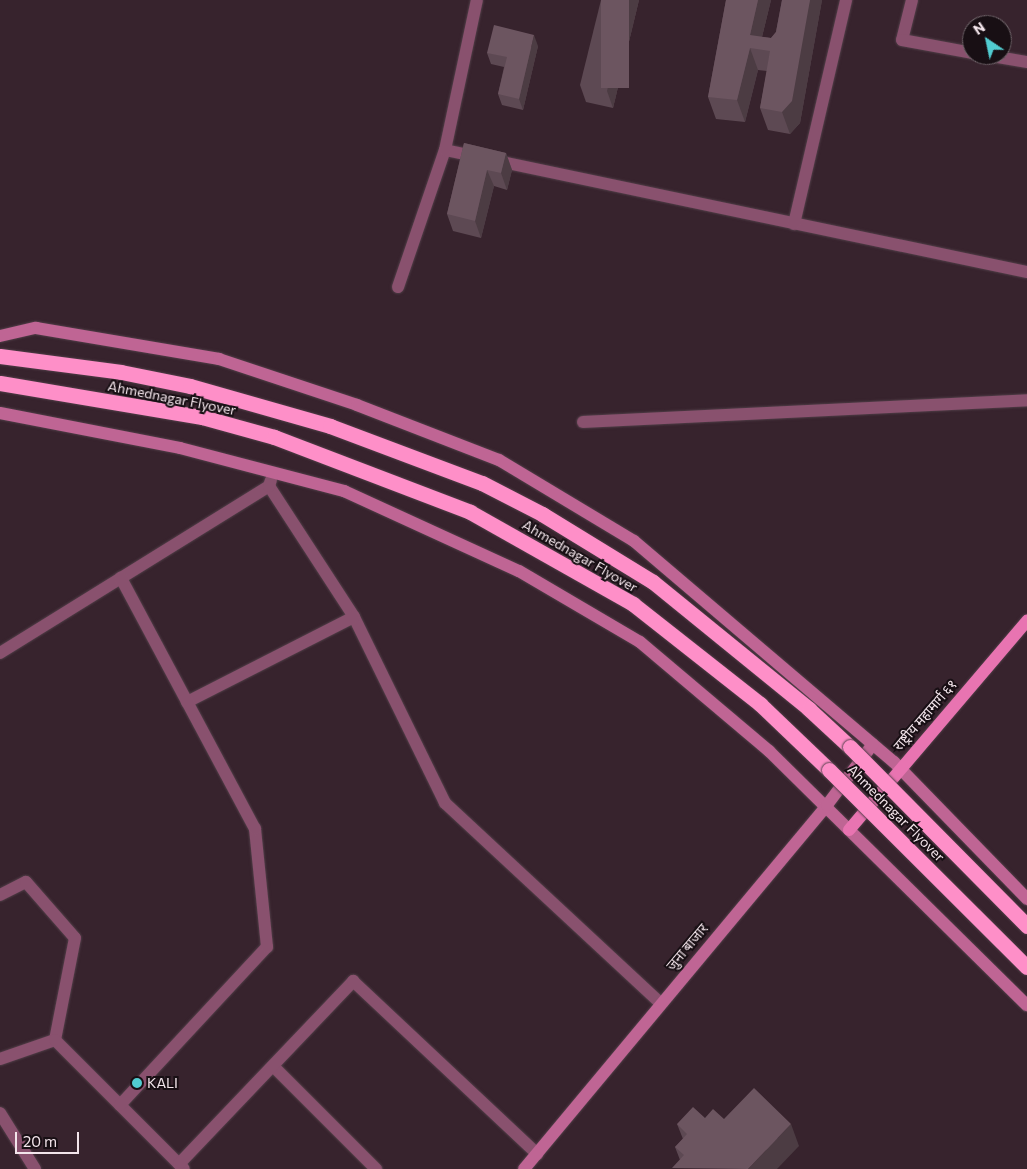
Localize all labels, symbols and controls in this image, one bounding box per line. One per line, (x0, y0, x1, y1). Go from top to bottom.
north arrow (962, 15, 1012, 65)
text: N (970, 18, 988, 38)
street label: Ahmednagar Flyover (106, 377, 238, 419)
street label: Ahmednagar Flyover (519, 516, 641, 596)
street label: राष्ट्रीय महामार्ग ६१ (890, 676, 960, 754)
street label: Ahmednagar Flyover (844, 761, 948, 865)
street label: जुना बाजार (663, 920, 711, 974)
place label: KALI (147, 1075, 178, 1091)
marker: KALI (131, 1077, 143, 1089)
scale bar (18, 1122, 81, 1154)
text: 20 m (23, 1132, 57, 1150)

